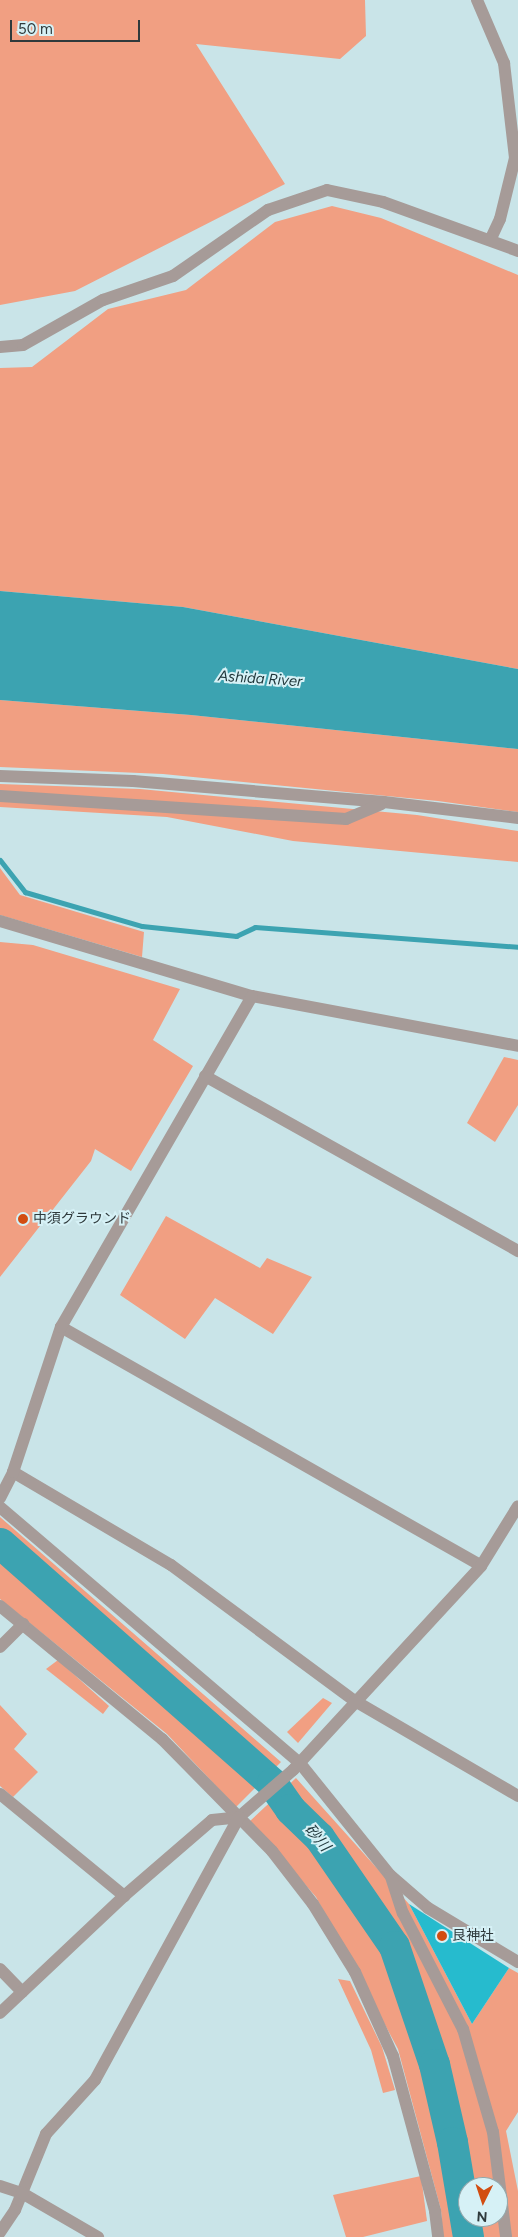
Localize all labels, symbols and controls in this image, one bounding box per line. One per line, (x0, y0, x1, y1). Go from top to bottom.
scale bar (12, 10, 142, 42)
text: 50 m (18, 20, 53, 38)
water label: Ashida River (217, 667, 303, 691)
place label: 中須グラウンド (33, 1211, 131, 1227)
marker: 中須グラウンド (17, 1213, 29, 1225)
water label: 砂川 (300, 1821, 334, 1855)
place label: 艮神社 (452, 1928, 494, 1944)
marker: 艮神社 (436, 1930, 448, 1942)
north arrow (458, 2177, 508, 2227)
text: N (476, 2208, 488, 2225)

